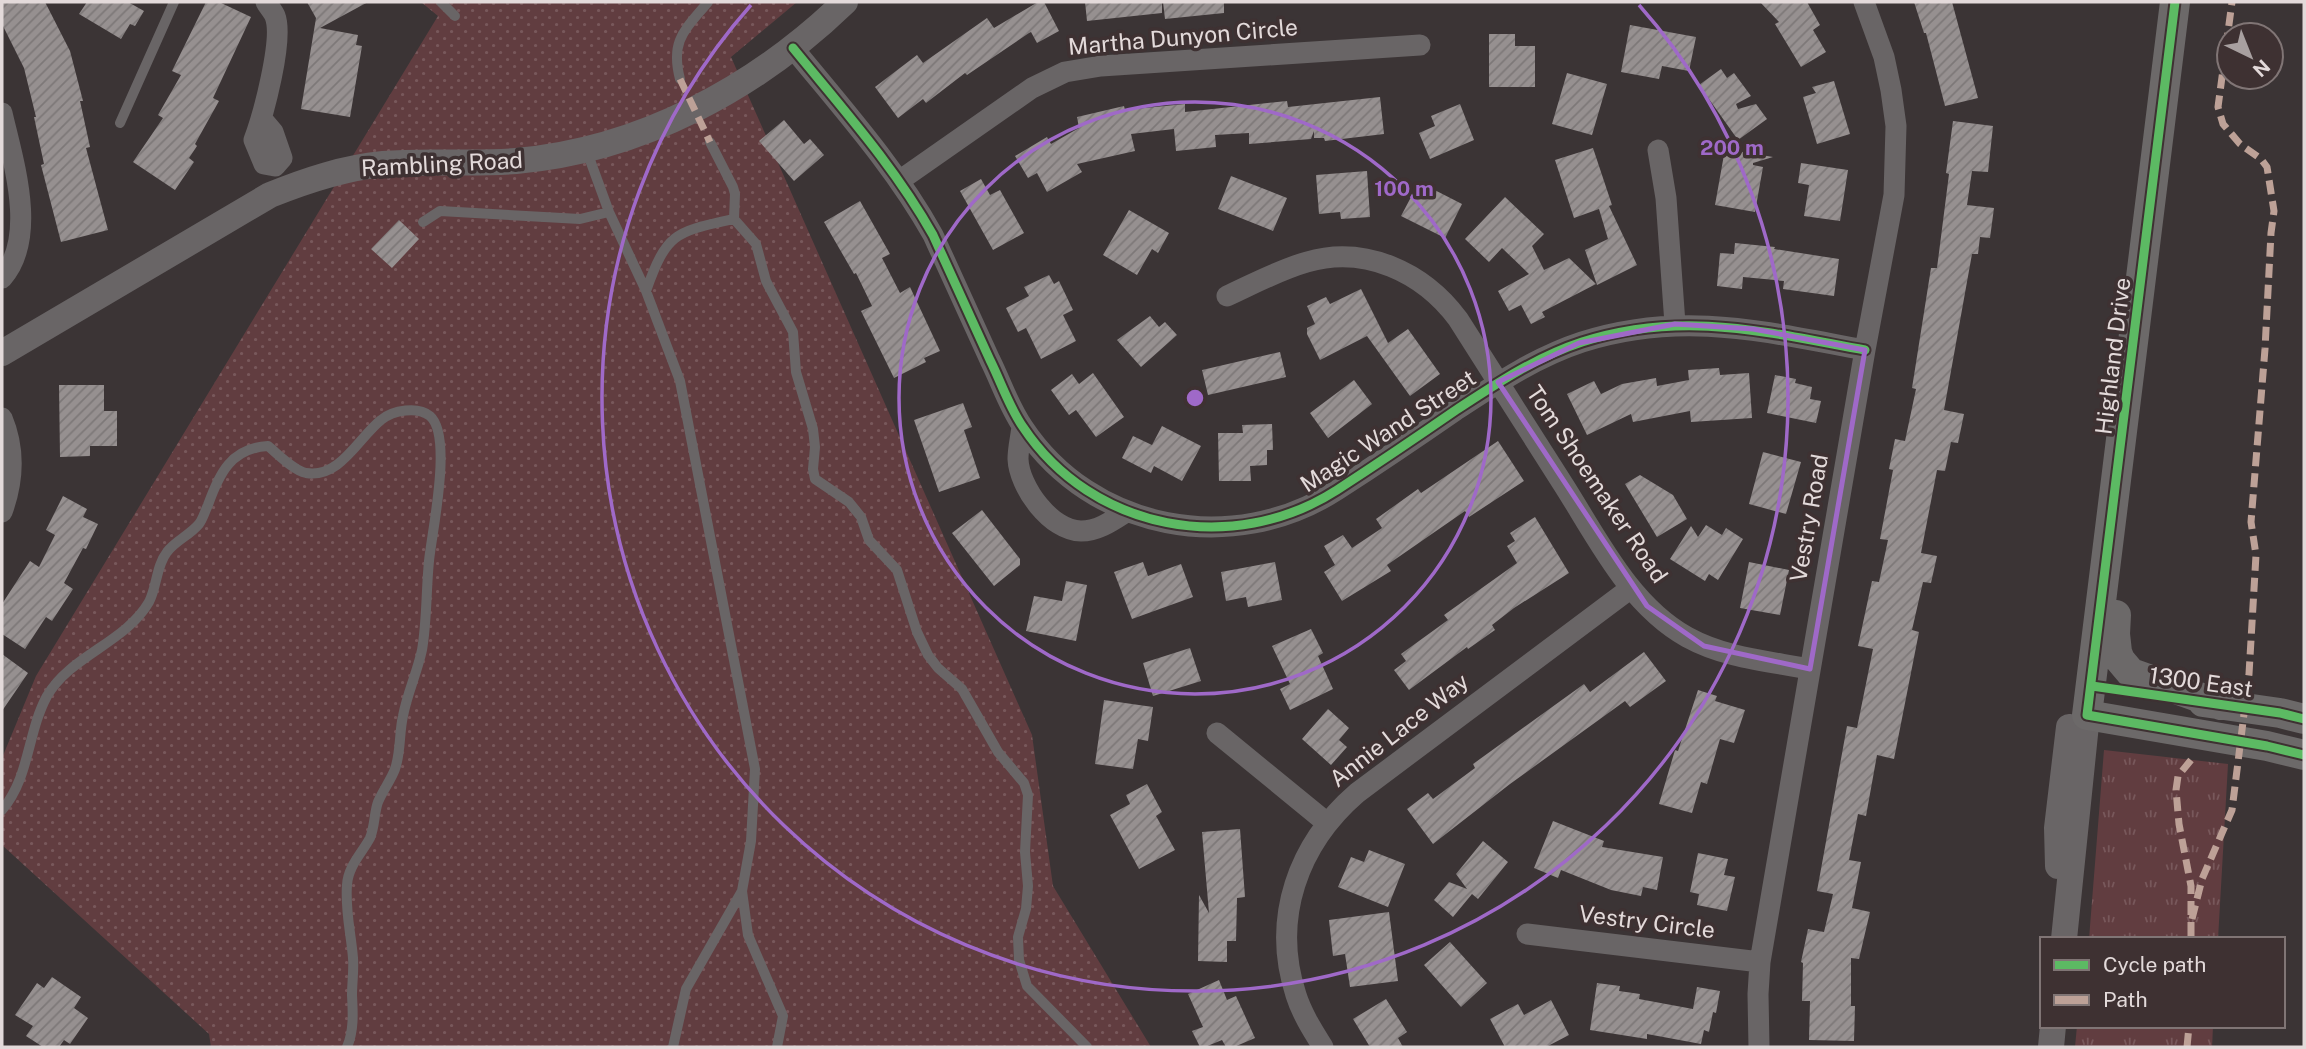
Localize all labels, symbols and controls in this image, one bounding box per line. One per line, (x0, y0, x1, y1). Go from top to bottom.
street label: Martha Dunyon Circle (1067, 13, 1299, 60)
north arrow (2215, 21, 2285, 91)
text: N (2249, 55, 2275, 82)
text: 200 m (1700, 135, 1764, 160)
street label: Rambling Road (360, 146, 524, 181)
text: 100 m (1374, 176, 1434, 201)
street label: Highland Drive (2089, 276, 2136, 436)
street label: Magic Wand Street (1295, 364, 1481, 497)
street label: Tom Shoemaker Road (1521, 380, 1674, 588)
centre of rings (1183, 386, 1207, 410)
street label: Vestry Road (1784, 452, 1833, 584)
street label: 1300 East (2148, 661, 2255, 702)
street label: Annie Lace Way (1324, 667, 1473, 792)
street label: Vestry Circle (1577, 900, 1717, 943)
legend (2040, 937, 2285, 1028)
text: Cycle path (2103, 952, 2206, 977)
text: Path (2103, 987, 2148, 1012)

